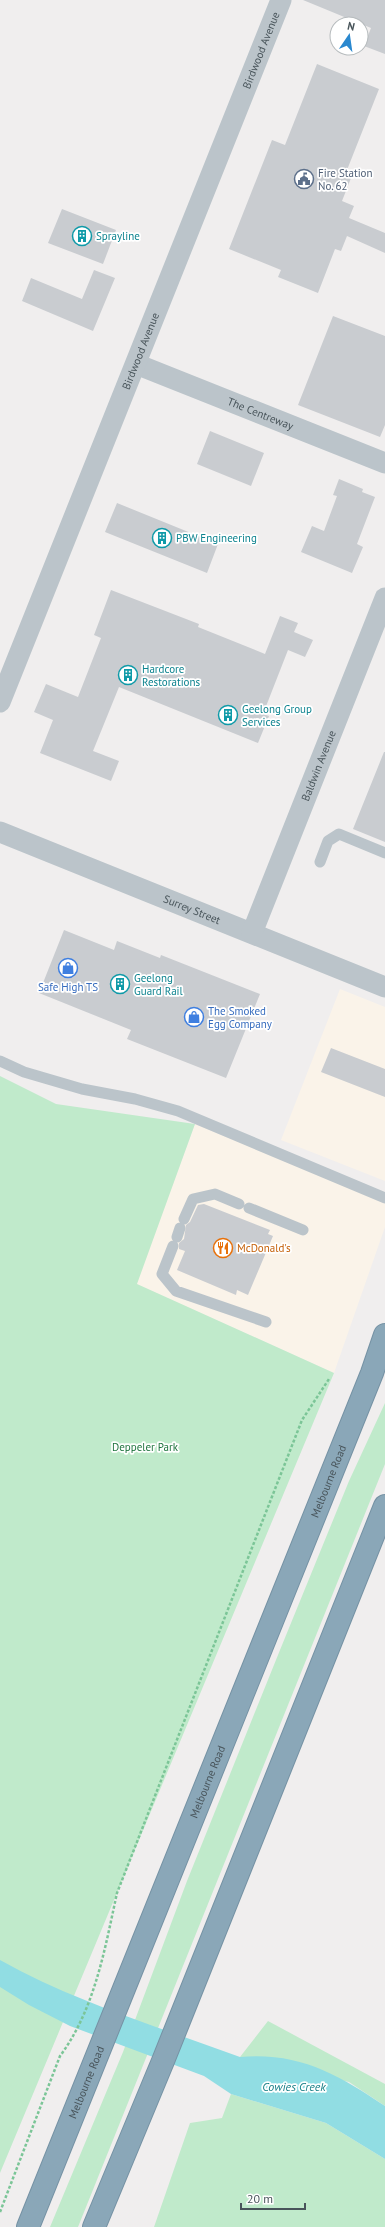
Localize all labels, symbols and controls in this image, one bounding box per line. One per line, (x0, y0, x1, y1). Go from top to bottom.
street label: Birdwood Avenue (239, 9, 283, 91)
north arrow (329, 16, 369, 56)
text: N (346, 19, 356, 34)
place label: Fire Station No. 62 (318, 166, 373, 193)
public building icon: Fire Station No. 62 (293, 168, 315, 190)
building icon: Sprayline (71, 225, 93, 247)
place label: Sprayline (96, 229, 140, 243)
street label: Birdwood Avenue (119, 310, 162, 392)
street label: The Centreway (225, 394, 296, 433)
building icon: PBW Engineering (151, 527, 173, 549)
place label: PBW Engineering (176, 531, 257, 545)
place label: Hardcore Restorations (142, 662, 201, 689)
building icon: Hardcore Restorations (117, 664, 139, 686)
place label: Geelong Group Services (242, 702, 312, 729)
building icon: Geelong Group Services (217, 704, 239, 726)
street label: Baldwin Avenue (298, 728, 339, 803)
street label: Surrey Street (161, 892, 223, 927)
shop icon: Safe High TS (57, 957, 79, 979)
place label: Geelong Guard Rail (134, 971, 184, 998)
building icon: Geelong Guard Rail (109, 973, 131, 995)
place label: Safe High TS (38, 980, 98, 994)
place label: The Smoked Egg Company (208, 1004, 273, 1031)
shop icon: The Smoked Egg Company (183, 1006, 205, 1028)
restaurant icon: McDonald's (212, 1237, 234, 1259)
place label: McDonald's (237, 1241, 291, 1255)
park label: Deppeler Park (112, 1440, 179, 1454)
street label: Melbourne Road (308, 1443, 349, 1520)
street label: Melbourne Road (186, 1743, 228, 1820)
street label: Melbourne Road (65, 2044, 107, 2121)
water label: Cowies Creek (262, 2079, 326, 2094)
scale bar (241, 2185, 305, 2211)
text: 20 m (247, 2191, 273, 2206)

